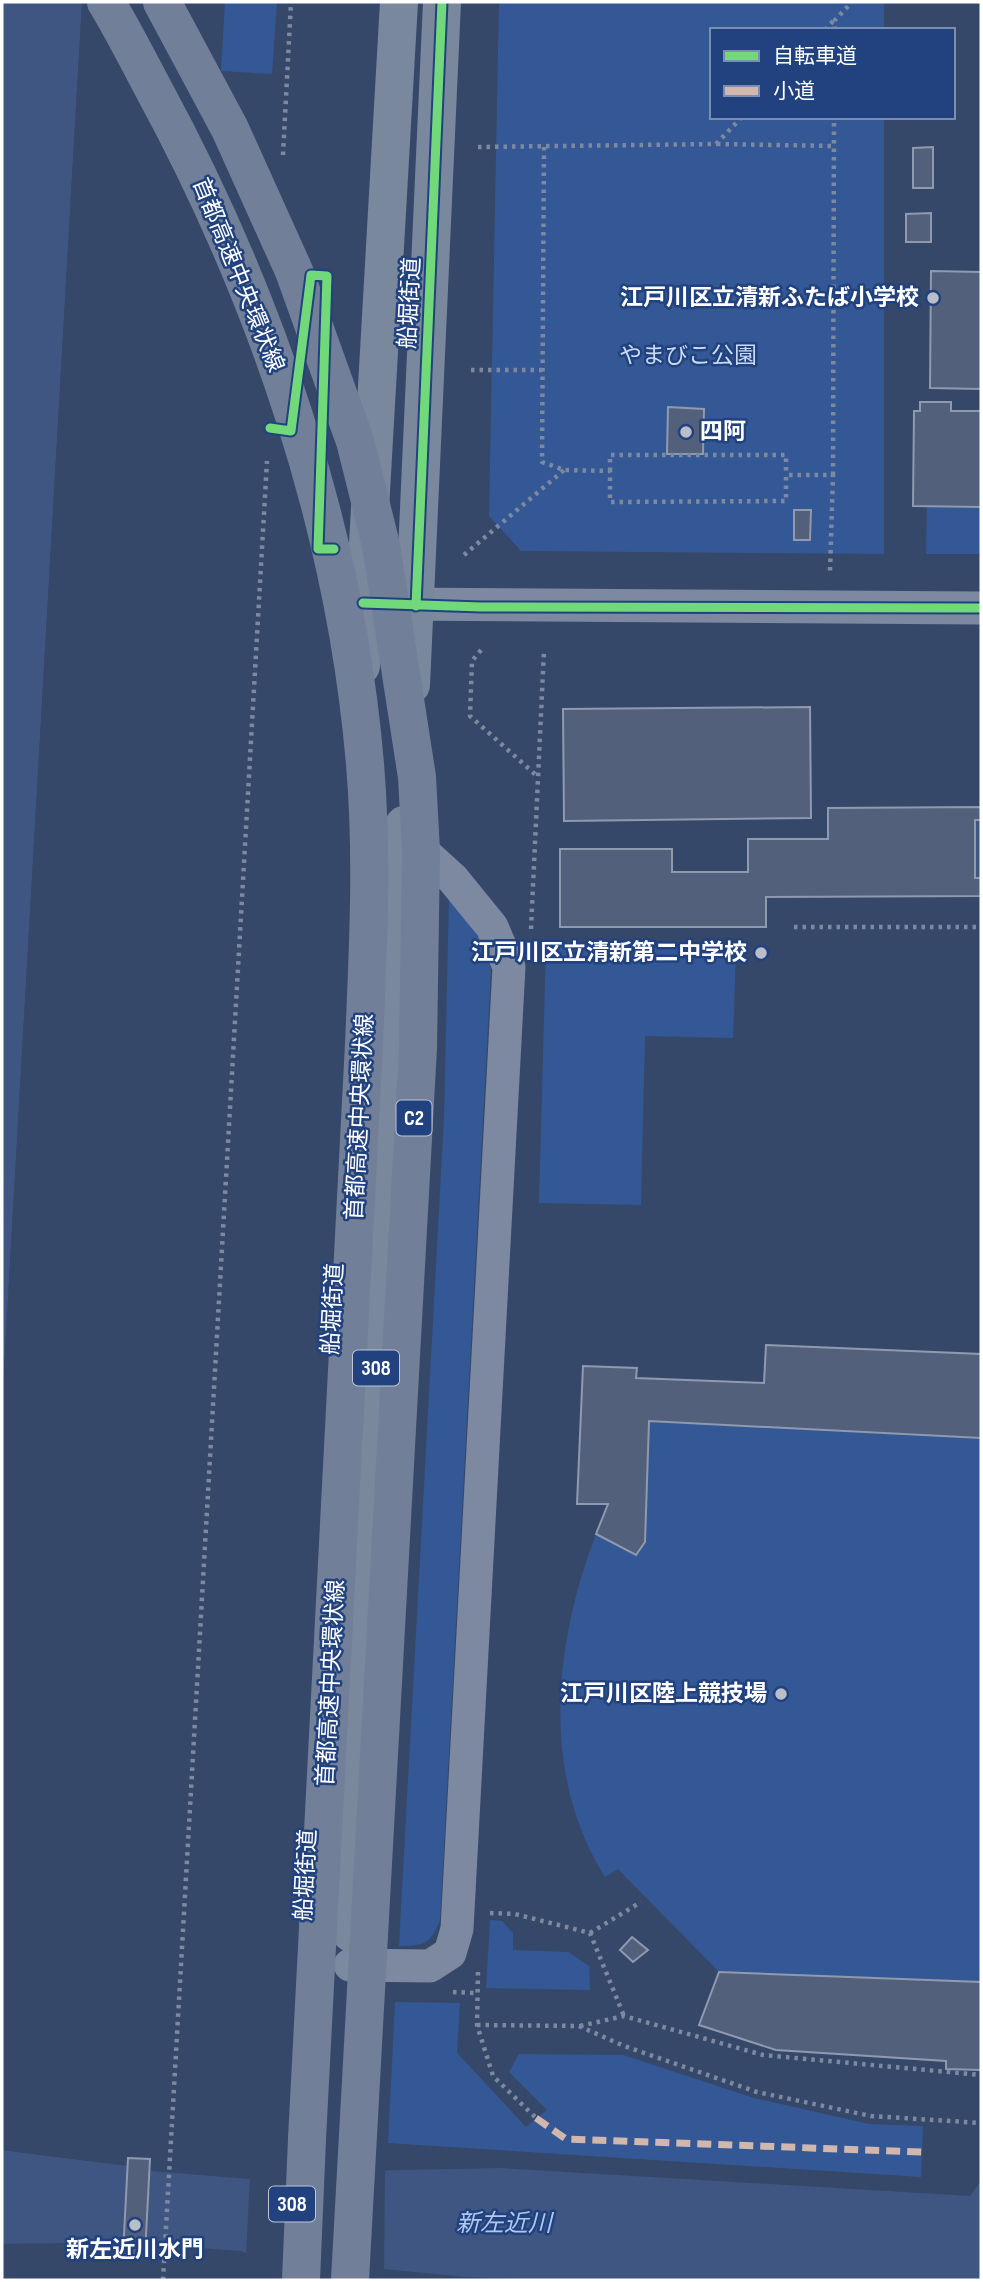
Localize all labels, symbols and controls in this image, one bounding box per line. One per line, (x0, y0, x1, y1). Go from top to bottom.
legend (710, 28, 955, 119)
text: 自転車道 (773, 44, 857, 69)
text: 小道 (773, 79, 815, 104)
street label: 首都高速中央環状線 (186, 174, 290, 376)
street label: 船堀街道 (394, 256, 426, 350)
place label: 江戸川区立清新ふたば小学校 (620, 284, 919, 312)
marker: 江戸川区立清新ふたば小学校 (925, 290, 941, 306)
park label: やまびこ公園 (619, 342, 757, 370)
place label: 四阿 (700, 418, 746, 446)
marker: 四阿 (678, 424, 694, 440)
place label: 江戸川区立清新第二中学校 (471, 939, 747, 967)
marker: 江戸川区立清新第二中学校 (753, 945, 769, 961)
street label: 首都高速中央環状線 (341, 1013, 379, 1221)
road number: C2 (396, 1100, 432, 1136)
street label: 船堀街道 (317, 1262, 349, 1356)
road number: 308 (353, 1350, 399, 1386)
street label: 首都高速中央環状線 (312, 1579, 350, 1787)
place label: 江戸川区陸上競技場 (560, 1680, 767, 1708)
marker: 江戸川区陸上競技場 (773, 1686, 789, 1702)
street label: 船堀街道 (290, 1828, 322, 1922)
road number: 308 (269, 2186, 315, 2222)
water label: 新左近川 (456, 2209, 555, 2238)
marker: 新左近川水門 (127, 2217, 143, 2233)
place label: 新左近川水門 (66, 2236, 204, 2264)

